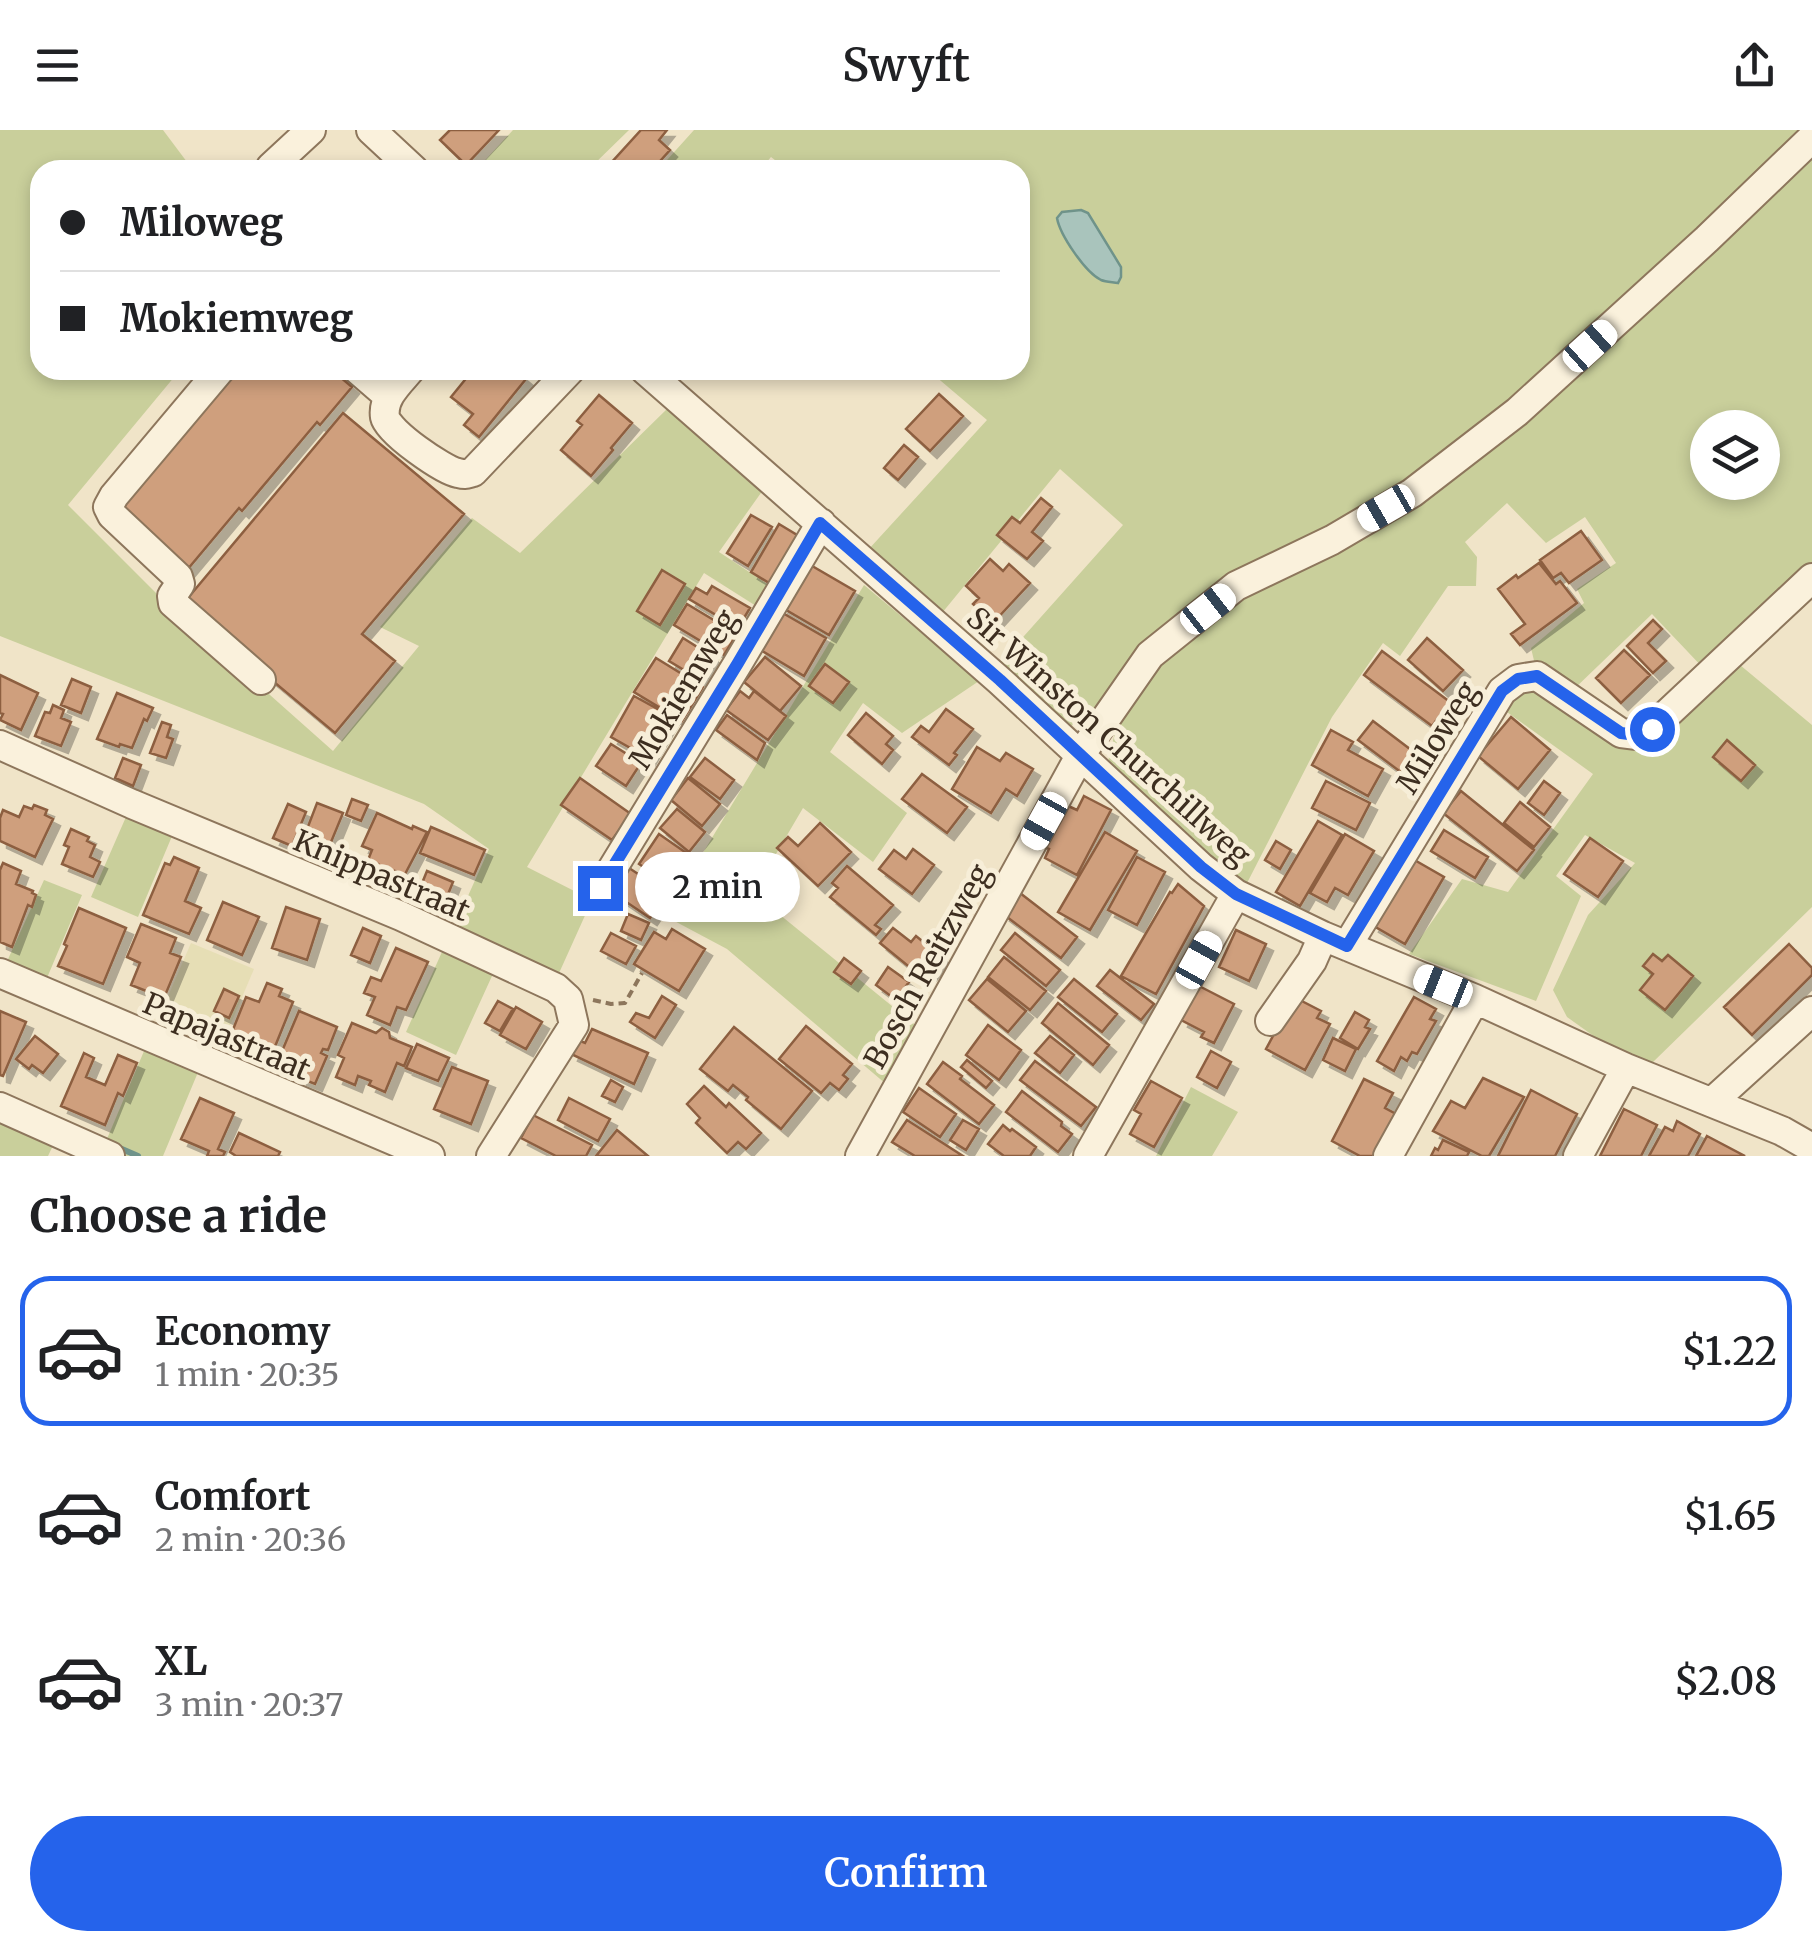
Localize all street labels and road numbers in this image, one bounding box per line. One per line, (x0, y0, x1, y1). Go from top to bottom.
street label: Sir Winston Churchillweg (959, 598, 1259, 874)
street label: Mokiemweg (621, 602, 745, 776)
street label: Miloweg (1388, 674, 1486, 800)
street label: Knippastraat (288, 821, 476, 929)
street label: Bosch Reitzweg (855, 857, 999, 1075)
street label: Papajastraat (138, 984, 317, 1088)

